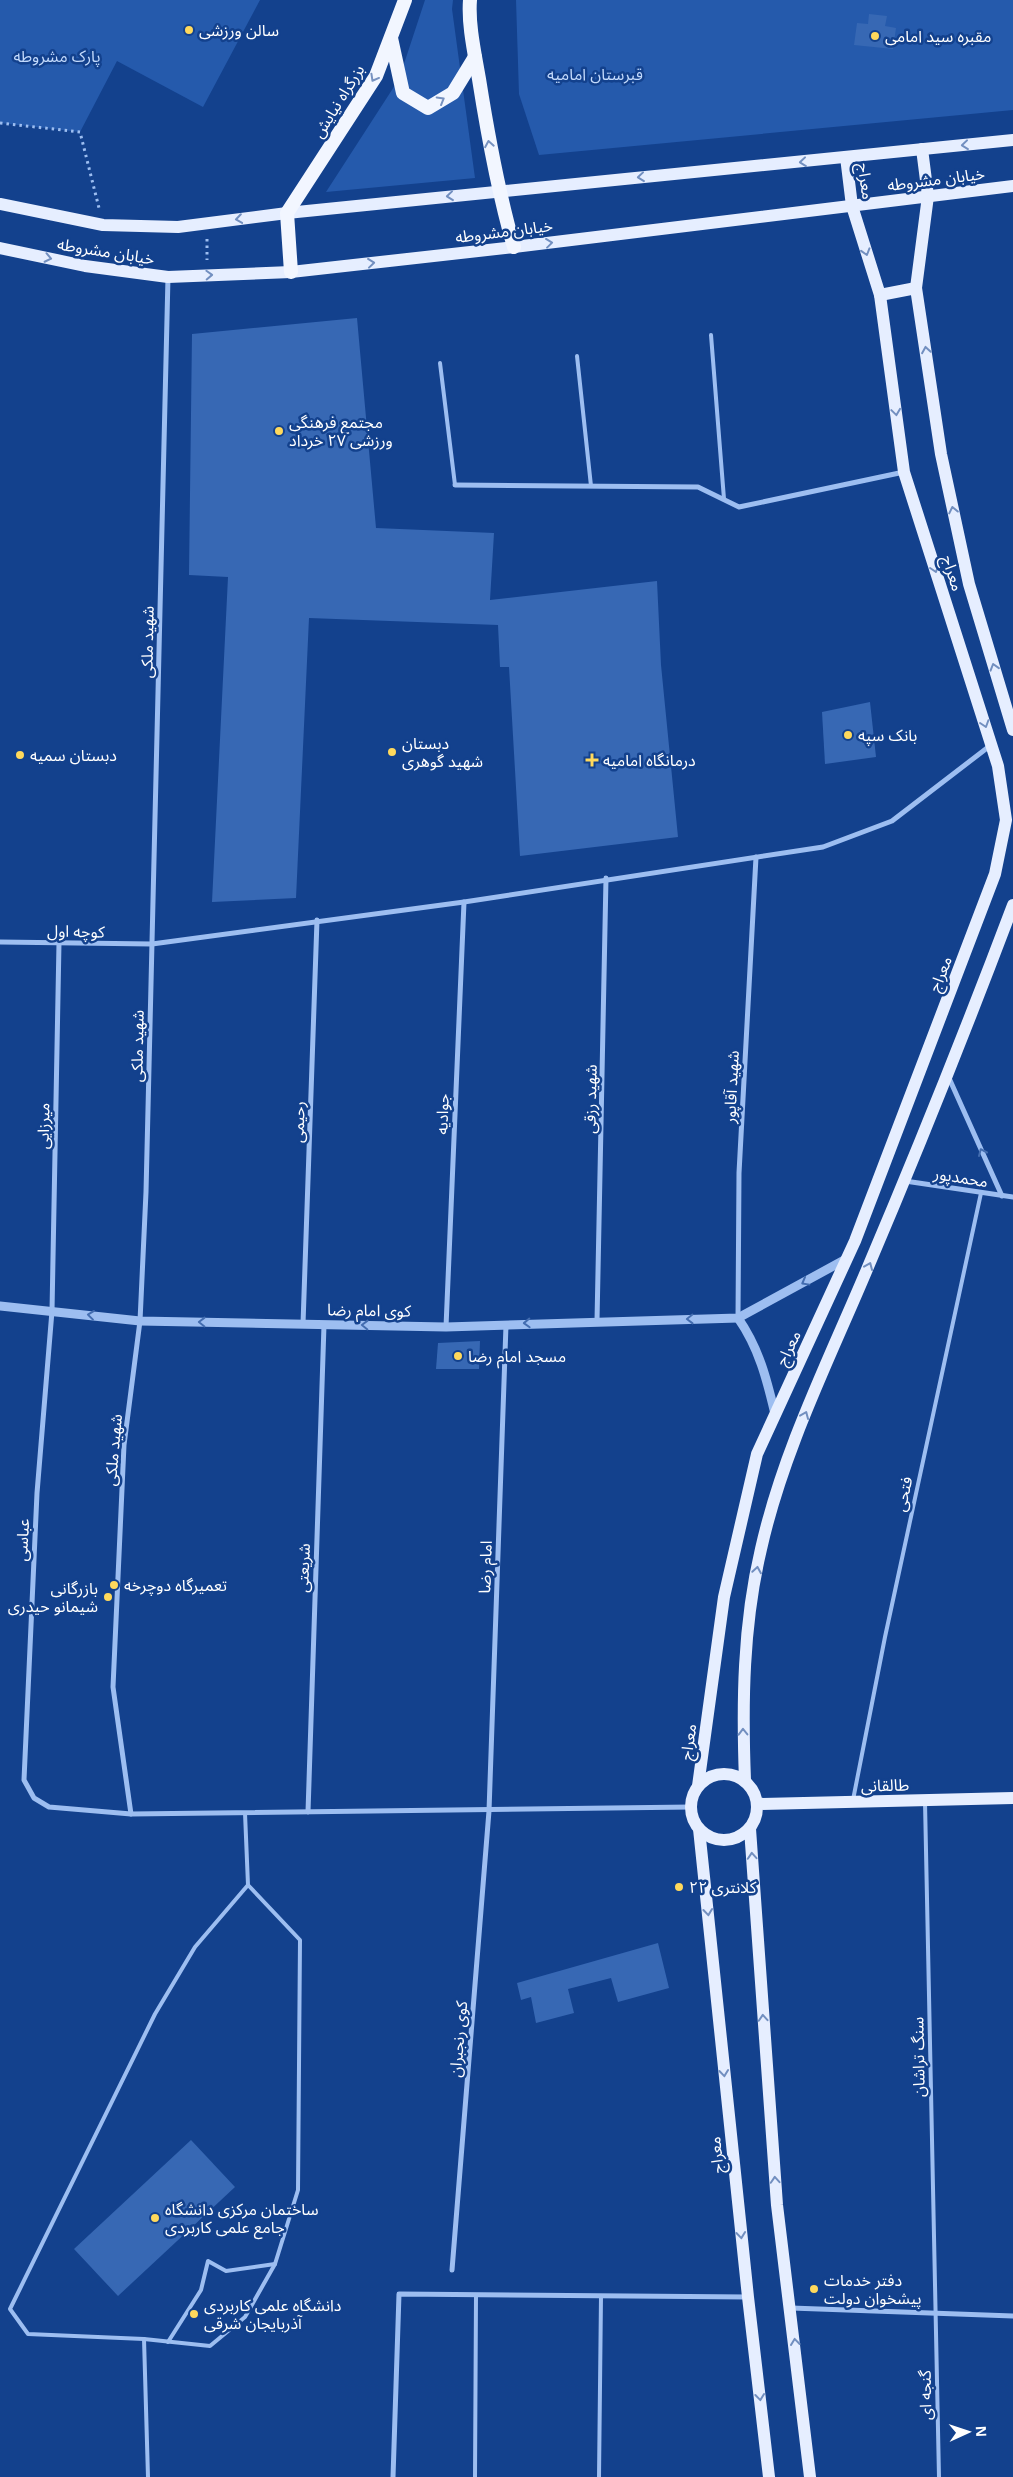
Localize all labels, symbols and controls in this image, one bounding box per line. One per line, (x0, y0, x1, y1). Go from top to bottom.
place label: سالن ورزشی (199, 19, 279, 41)
marker: سالن ورزشی (183, 24, 195, 36)
place label: مقبره سید امامی (885, 25, 991, 47)
marker: مقبره سید امامی (869, 30, 881, 42)
park label: پارک مشروطه (14, 45, 100, 67)
street label: بزرگراه نیایش (307, 60, 369, 142)
park label: قبرستان امامیه (547, 63, 643, 85)
one-way arrow (370, 72, 380, 81)
one-way arrow (435, 97, 444, 107)
one-way arrow (485, 139, 495, 148)
one-way arrow (960, 139, 968, 150)
one-way arrow (799, 156, 807, 167)
street label: معراج (851, 161, 879, 201)
street label: خیابان مشروطه (886, 162, 986, 196)
one-way arrow (637, 172, 645, 183)
one-way arrow (446, 190, 454, 201)
one-way arrow (234, 213, 242, 224)
street label: خیابان مشروطه (454, 214, 554, 248)
street label: خیابان مشروطه (56, 232, 156, 270)
one-way arrow (546, 238, 554, 249)
one-way arrow (861, 248, 871, 256)
one-way arrow (43, 252, 52, 263)
one-way arrow (367, 258, 375, 269)
one-way arrow (205, 270, 213, 281)
one-way arrow (921, 345, 931, 354)
one-way arrow (890, 408, 901, 416)
place label: مجتمع فرهنگی ورزشی ۲۷ خرداد (289, 411, 393, 451)
marker: مجتمع فرهنگی ورزشی ۲۷ خرداد (273, 425, 285, 437)
one-way arrow (948, 505, 959, 514)
street label: معراج (935, 552, 969, 594)
one-way arrow (930, 564, 940, 573)
street label: شهید ملکی (135, 606, 159, 678)
one-way arrow (990, 663, 1000, 671)
one-way arrow (979, 719, 989, 727)
place label: بانک سپه (858, 724, 917, 746)
marker: بانک سپه (842, 729, 854, 741)
place label: دبستان شهید گوهری (402, 732, 483, 772)
place label: دبستان سمیه (30, 744, 117, 766)
marker: دبستان شهید گوهری (386, 746, 398, 758)
marker: دبستان سمیه (14, 749, 26, 761)
place label: درمانگاه امامیه (603, 749, 696, 771)
marker: درمانگاه امامیه (585, 753, 599, 767)
street label: کوچه اول (47, 919, 105, 943)
street label: معراج (923, 953, 959, 996)
street label: شهید ملکی (125, 1010, 149, 1082)
street label: شهید آقاپور (718, 1050, 744, 1125)
street label: شهید رزقی (578, 1064, 602, 1134)
street label: جوادیه (430, 1093, 454, 1135)
street label: رحیمی (286, 1101, 310, 1143)
street label: میرزایی (32, 1103, 54, 1149)
one-way arrow (977, 1148, 988, 1157)
street label: محمدپور (931, 1162, 990, 1192)
one-way arrow (863, 1262, 873, 1270)
one-way arrow (801, 1276, 810, 1286)
street label: کوی امام رضا (327, 1298, 411, 1324)
one-way arrow (87, 1310, 95, 1321)
one-way arrow (685, 1314, 693, 1324)
one-way arrow (198, 1317, 206, 1328)
one-way arrow (523, 1318, 531, 1329)
one-way arrow (361, 1320, 369, 1331)
street label: معراج (770, 1327, 808, 1370)
place label: مسجد امام رضا (468, 1345, 566, 1369)
marker: مسجد امام رضا (452, 1350, 464, 1362)
one-way arrow (799, 1411, 810, 1420)
street label: شهید ملکی (99, 1413, 127, 1487)
street label: فتحی (889, 1475, 917, 1513)
street label: عباسی (10, 1518, 34, 1562)
street label: امام رضا (473, 1540, 499, 1594)
street label: شریعتی (291, 1543, 315, 1593)
one-way arrow (752, 1566, 762, 1574)
place label: تعمیرگاه دوچرخه (124, 1574, 227, 1596)
place label: بازرگانی شیمانو حیدری (8, 1577, 98, 1617)
marker: تعمیرگاه دوچرخه (108, 1579, 120, 1591)
marker: بازرگانی شیمانو حیدری (102, 1591, 114, 1603)
street label: معراج (675, 1722, 703, 1762)
one-way arrow (738, 1727, 748, 1735)
street label: طالقانی (861, 1774, 910, 1796)
one-way arrow (746, 1852, 757, 1860)
place label: کلانتری ٢٢ (689, 1876, 757, 1898)
marker: کلانتری ٢٢ (673, 1881, 685, 1893)
one-way arrow (702, 1908, 713, 1916)
street label: کوی رنجبران (444, 2000, 472, 2078)
one-way arrow (758, 2014, 769, 2022)
street label: سنگ تراشان (906, 2017, 930, 2097)
one-way arrow (718, 2070, 729, 2078)
street label: معراج (703, 2135, 731, 2174)
one-way arrow (770, 2176, 781, 2184)
place label: ساختمان مرکزی دانشگاه جامع علمی کاربردی (165, 2198, 319, 2240)
marker: ساختمان مرکزی دانشگاه جامع علمی کاربردی (149, 2212, 161, 2224)
one-way arrow (735, 2231, 746, 2239)
place label: دفتر خدمات پیشخوان دولت (824, 2269, 921, 2309)
marker: دفتر خدمات پیشخوان دولت (808, 2283, 820, 2295)
place label: دانشگاه علمی کاربردی آذربایجان شرقی (204, 2294, 341, 2334)
marker: دانشگاه علمی کاربردی آذربایجان شرقی (188, 2308, 200, 2320)
one-way arrow (790, 2337, 801, 2345)
street label: گنجه ای (914, 2369, 936, 2420)
one-way arrow (754, 2392, 764, 2401)
north arrow (943, 2407, 993, 2457)
text: N (972, 2425, 991, 2437)

